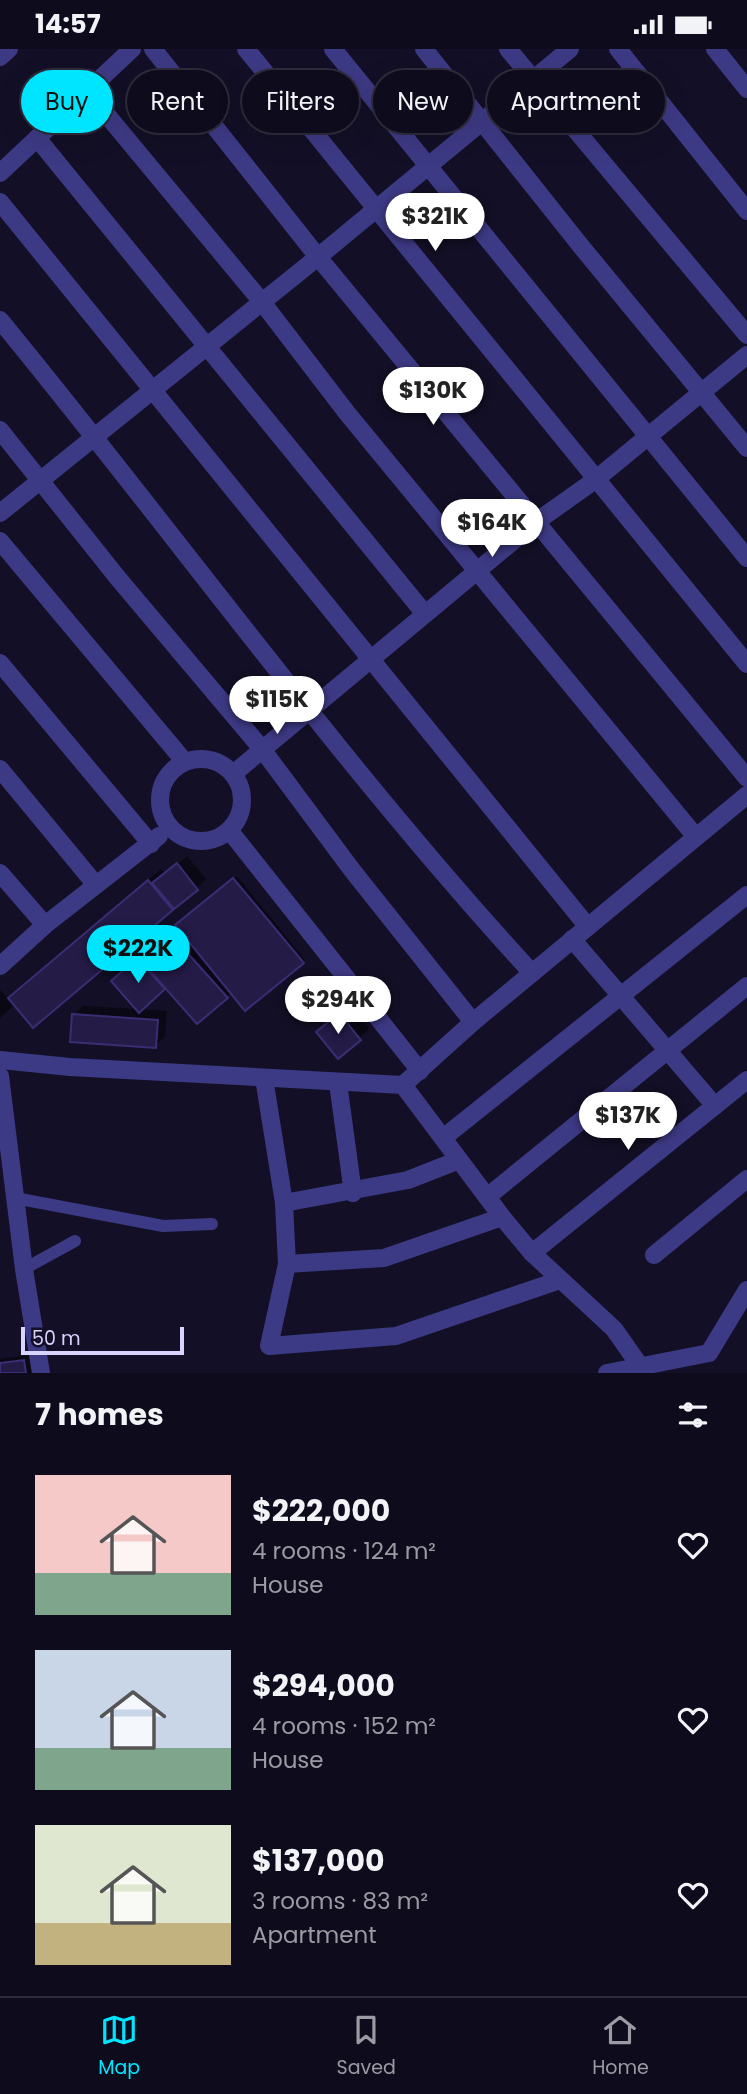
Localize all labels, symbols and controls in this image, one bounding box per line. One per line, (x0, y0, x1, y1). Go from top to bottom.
text: 14:57 (35, 6, 101, 42)
chip: Buy (21, 70, 113, 133)
chip: Rent (127, 70, 228, 133)
chip: Filters (242, 70, 359, 133)
chip: New (373, 70, 473, 133)
chip: Apartment (487, 70, 665, 133)
pin: $321K (386, 193, 484, 253)
text: $321K (402, 200, 468, 232)
pin: $130K (384, 367, 482, 427)
text: $130K (399, 374, 467, 406)
pin: $164K (443, 499, 541, 559)
text: $164K (457, 506, 527, 538)
pin: $115K (228, 677, 326, 736)
text: $115K (245, 683, 309, 715)
pin: $222K (89, 925, 187, 985)
text: $222K (103, 932, 173, 964)
pin: $294K (289, 977, 387, 1036)
text: $294K (301, 983, 375, 1015)
pin: $137K (579, 1093, 677, 1152)
text: $137K (595, 1099, 661, 1131)
scale bar (21, 1324, 184, 1356)
text: 50 m (32, 1325, 81, 1352)
text: 7 homes (35, 1393, 164, 1436)
icon: filters (674, 1396, 712, 1434)
text: $222,000 (252, 1489, 390, 1532)
icon: home (91, 1503, 175, 1587)
icon: heart (674, 1526, 712, 1564)
text: 4 rooms · 124 m² (252, 1535, 436, 1567)
text: House (252, 1569, 324, 1601)
text: $294,000 (252, 1664, 395, 1707)
icon: home (91, 1678, 175, 1762)
icon: heart (674, 1701, 712, 1739)
text: 4 rooms · 152 m² (252, 1710, 436, 1742)
text: House (252, 1744, 324, 1776)
text: $137,000 (252, 1839, 385, 1882)
icon: home (91, 1853, 175, 1937)
icon: heart (674, 1876, 712, 1914)
text: 3 rooms · 83 m² (252, 1885, 428, 1917)
text: Apartment (252, 1919, 377, 1951)
tab: Map (98, 2011, 140, 2082)
tab: Saved (337, 2011, 396, 2082)
tab: Home (592, 2011, 649, 2082)

